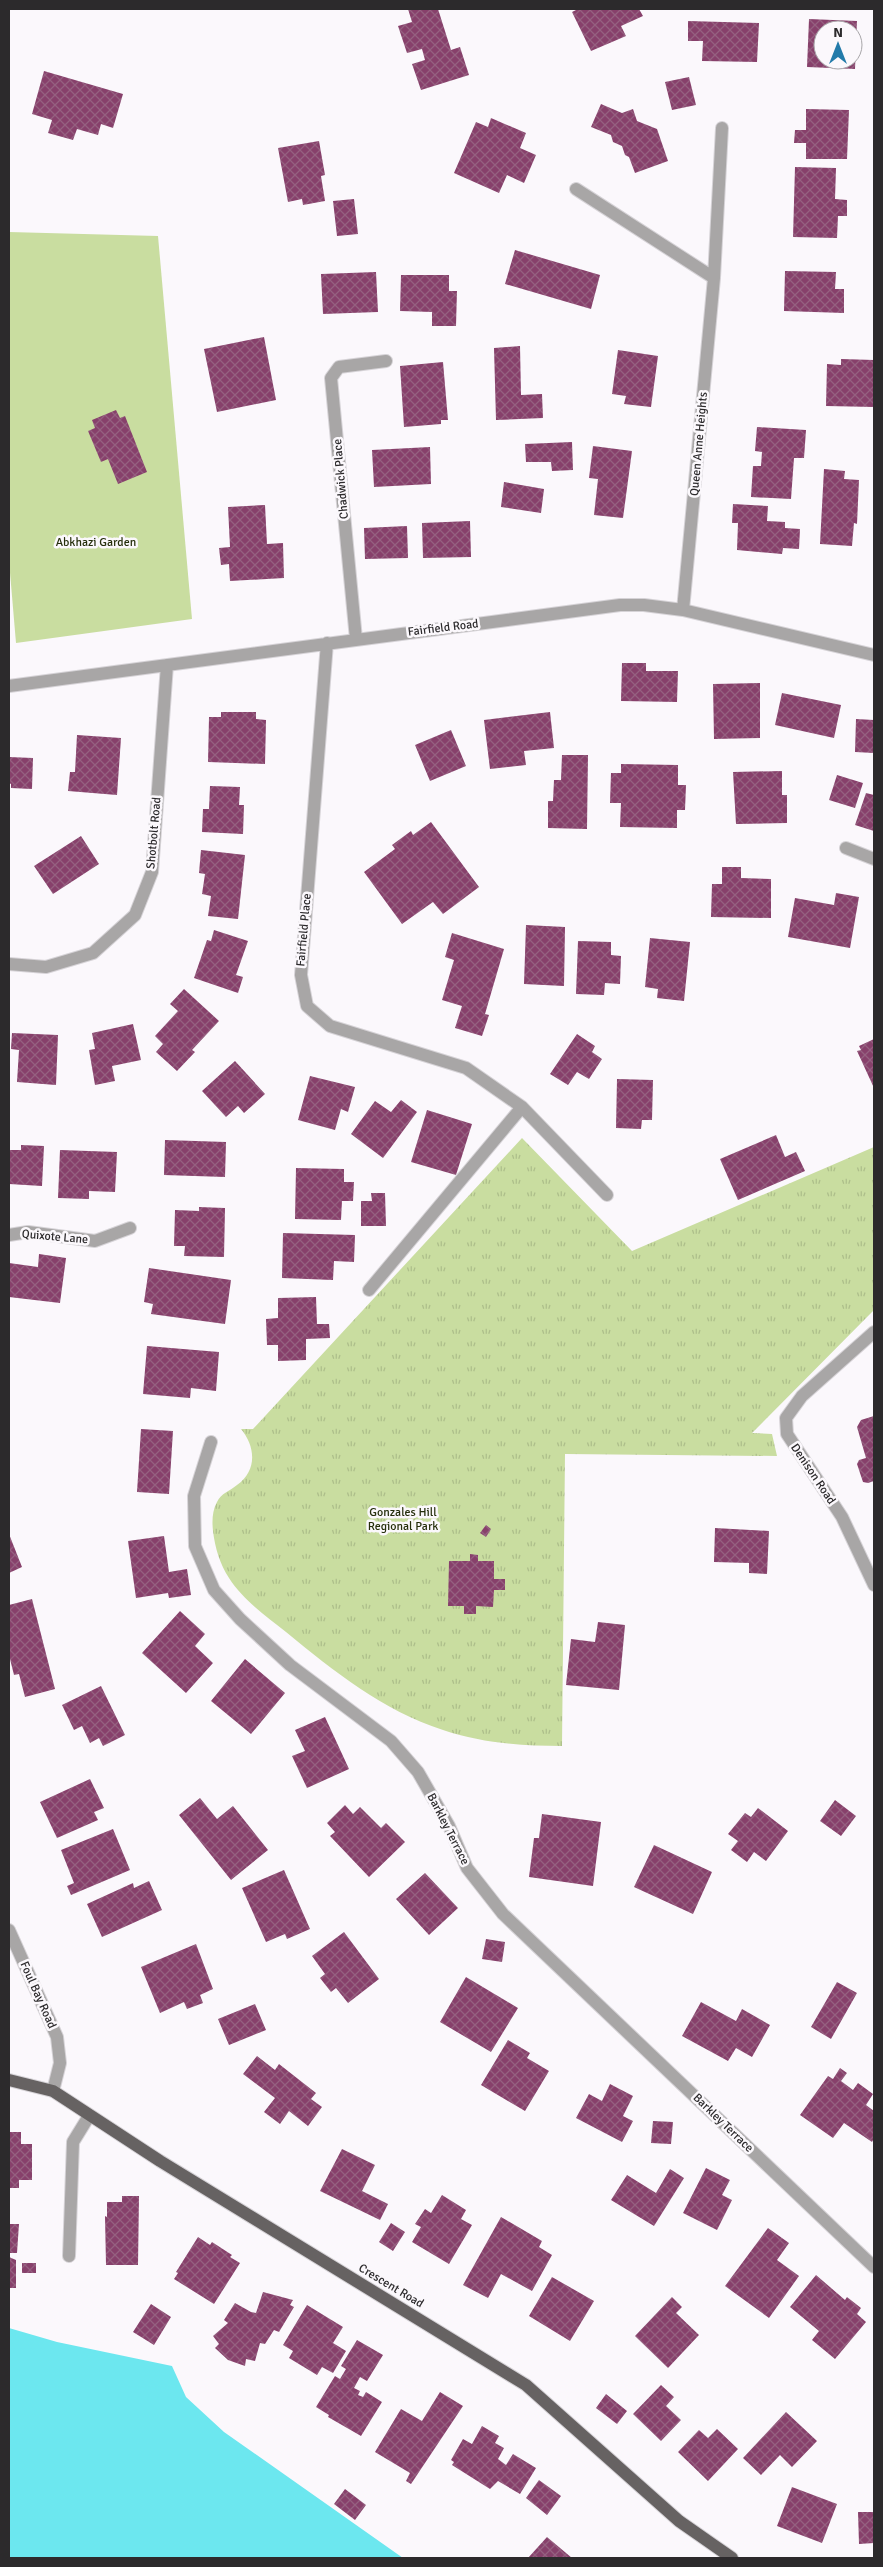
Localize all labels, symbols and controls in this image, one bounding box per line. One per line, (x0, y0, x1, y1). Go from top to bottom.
north arrow (813, 20, 863, 70)
text: N (833, 24, 843, 41)
street label: Queen Anne Heights (687, 391, 711, 497)
street label: Chadwick Place (330, 438, 352, 520)
park label: Abkhazi Garden (56, 535, 136, 550)
street label: Fairfield Road (407, 616, 479, 640)
street label: Shotbolt Road (143, 797, 165, 869)
street label: Fairfield Place (293, 893, 315, 967)
street label: Quixote Lane (21, 1227, 89, 1247)
street label: Denison Road (787, 1441, 839, 1507)
park label: Gonzales Hill Regional Park (368, 1505, 438, 1534)
street label: Barkley Terrace (424, 1791, 472, 1867)
street label: Foul Bay Road (17, 1959, 59, 2031)
street label: Barkley Terrace (690, 2090, 756, 2156)
street label: Crescent Road (356, 2261, 426, 2311)

